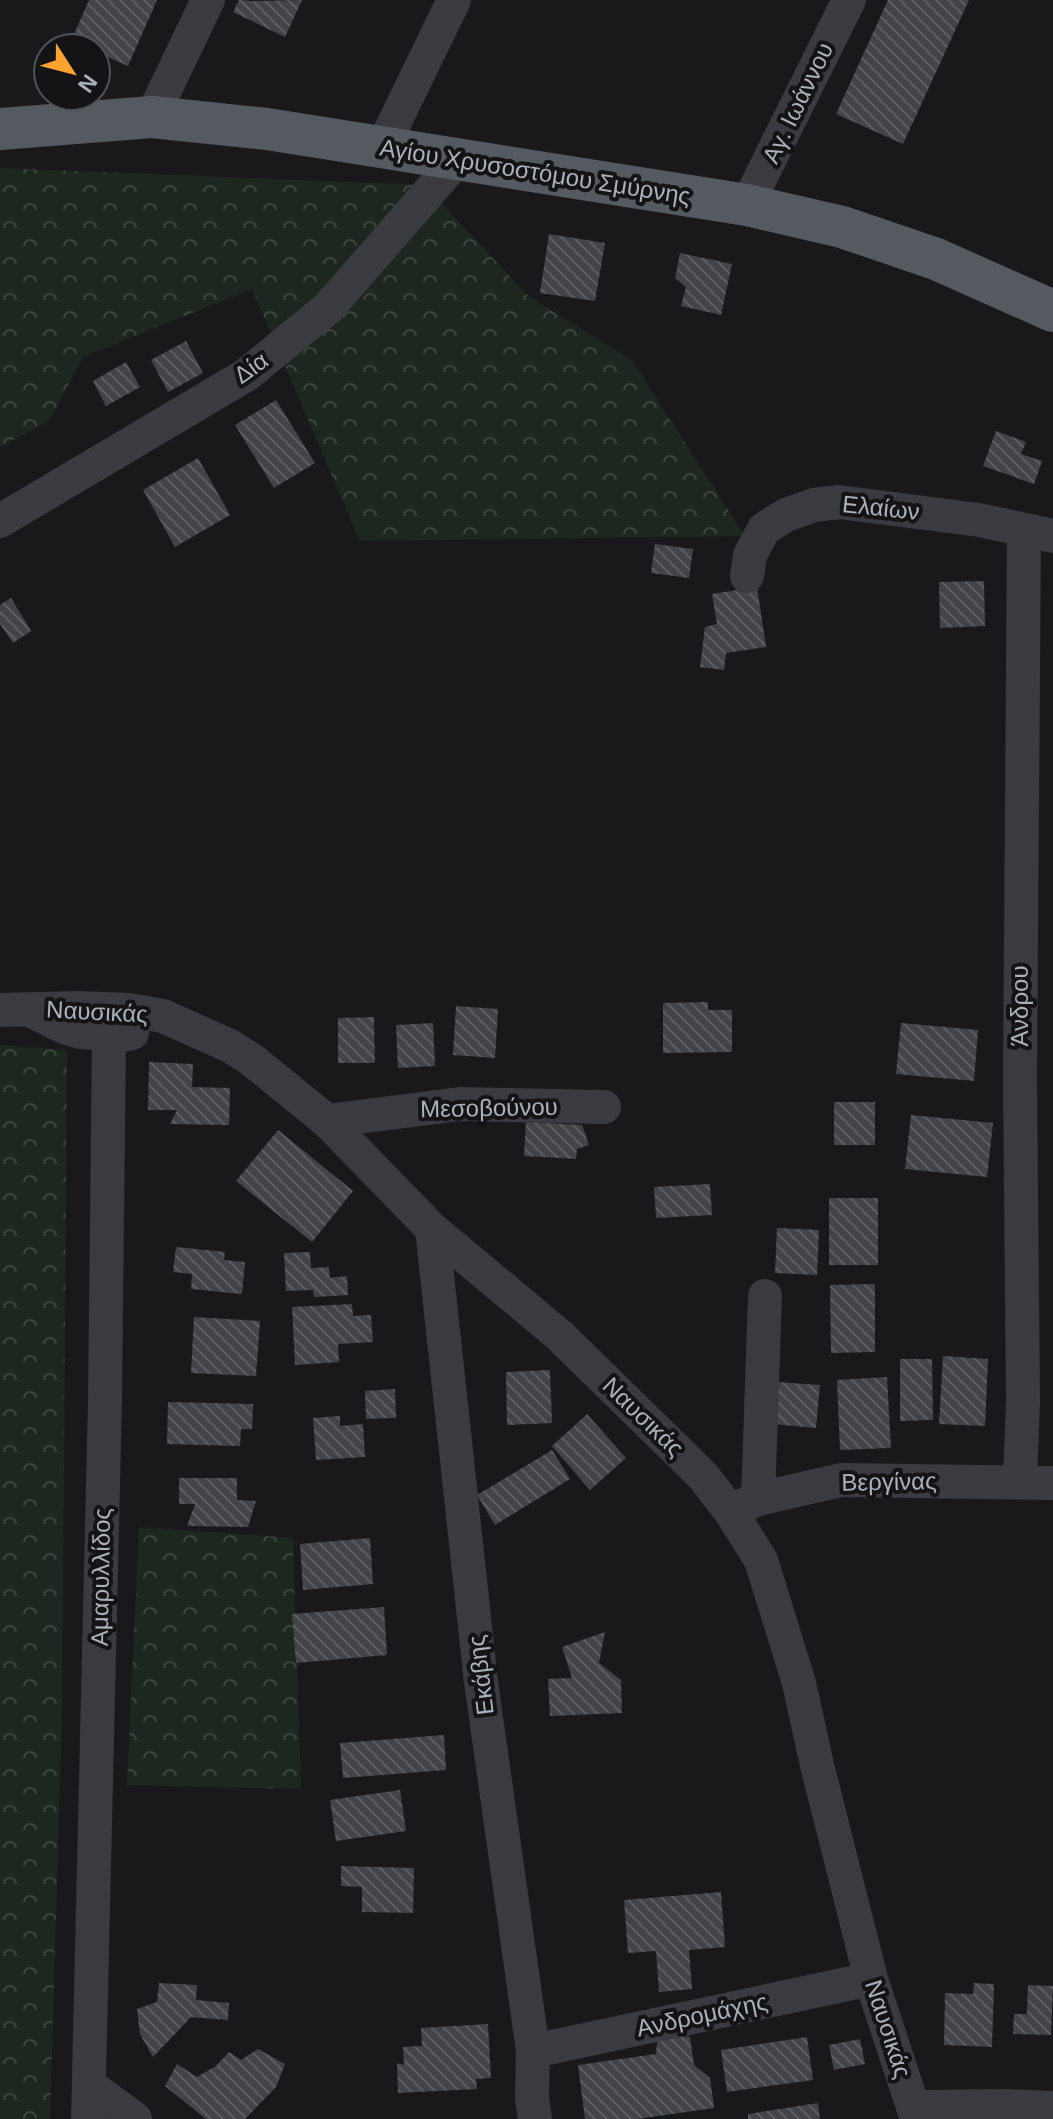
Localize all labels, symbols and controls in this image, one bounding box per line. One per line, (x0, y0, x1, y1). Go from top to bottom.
north arrow (32, 32, 112, 112)
street label: Αγ. Ιωάννου (757, 38, 838, 167)
text: N (73, 70, 103, 97)
street label: Αγίου Χρυσοστόμου Σμύρνης (378, 134, 692, 209)
street label: Δία (229, 346, 273, 389)
street label: Ελαίων (841, 490, 921, 525)
street label: Άνδρου (1006, 965, 1033, 1047)
street label: Ναυσικάς (46, 995, 148, 1028)
street label: Μεσοβούνου (420, 1093, 558, 1122)
street label: Ναυσικάς (597, 1372, 689, 1462)
street label: Βεργίνας (841, 1467, 937, 1496)
street label: Αμαρυλλίδος (86, 1508, 115, 1646)
street label: Εκάβης (462, 1634, 499, 1717)
street label: Ναυσικάς (860, 1976, 917, 2081)
street label: Ανδρομάχης (634, 1987, 770, 2042)

